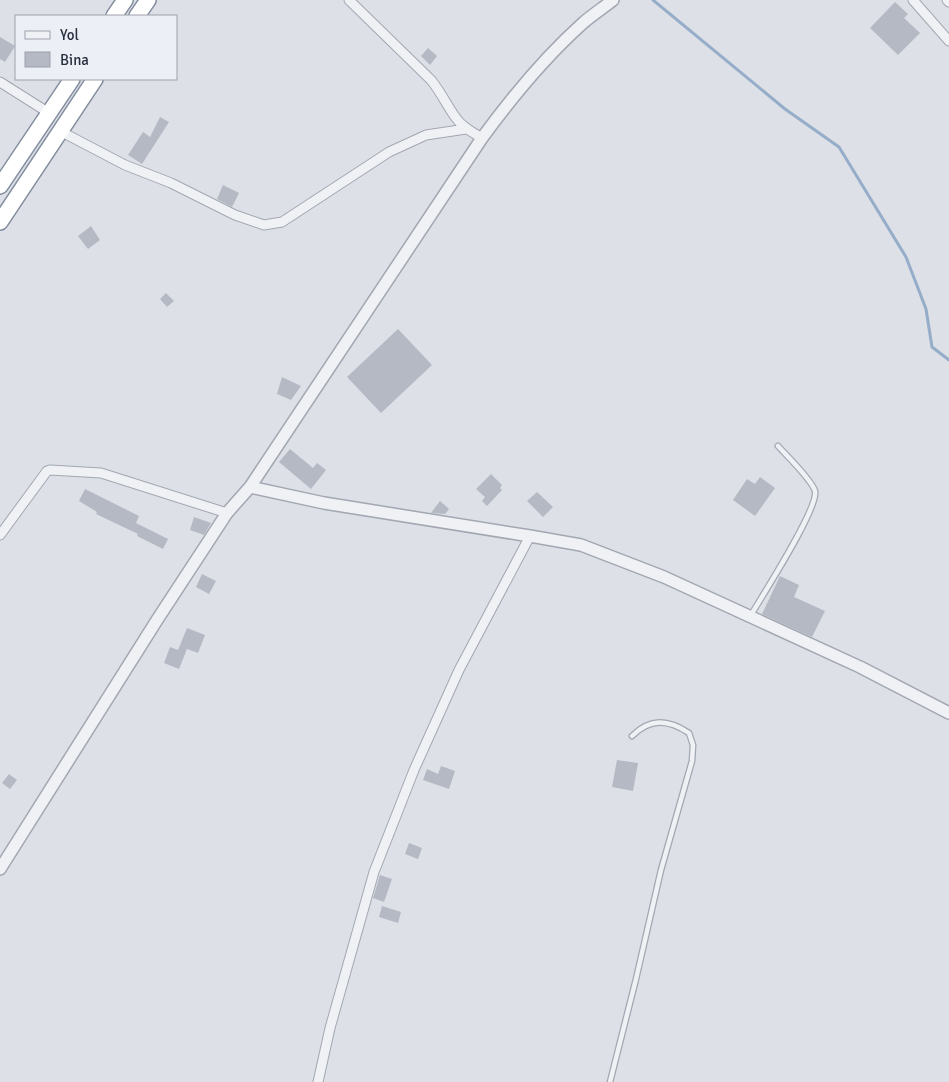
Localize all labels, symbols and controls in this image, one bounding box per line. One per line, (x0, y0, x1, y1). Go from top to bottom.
legend (15, 15, 178, 80)
text: Yol (60, 26, 79, 44)
text: Bina (60, 51, 89, 69)

